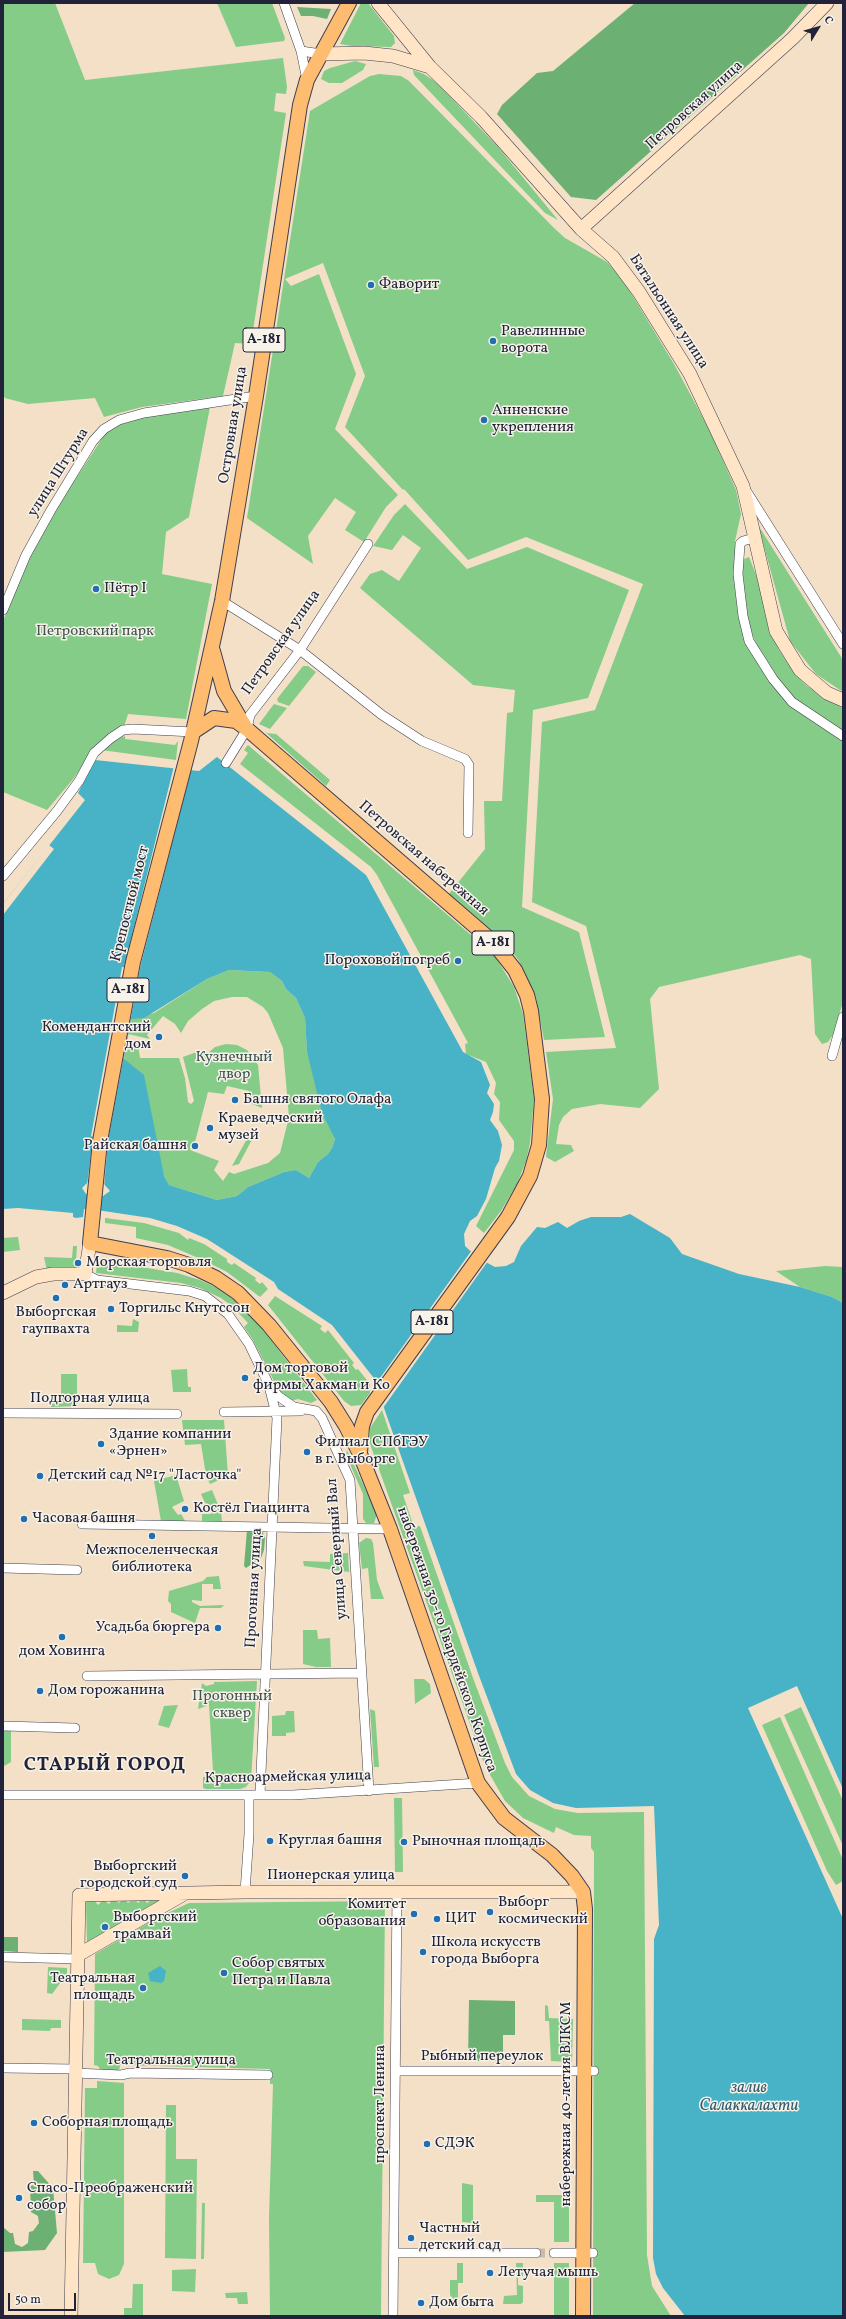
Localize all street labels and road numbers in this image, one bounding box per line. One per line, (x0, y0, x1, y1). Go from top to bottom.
street label: Петровская улица (643, 58, 747, 154)
street label: Батальонная улица (624, 251, 712, 373)
road number: А-181 (243, 328, 285, 352)
street label: Островная улица (216, 365, 252, 485)
street label: улица Штурма (25, 425, 93, 521)
street label: Петровская улица (239, 587, 325, 699)
street label: Петровская набережная (354, 798, 492, 920)
street label: Крепостной мост (108, 844, 154, 964)
road number: А-181 (472, 931, 514, 955)
road number: А-181 (107, 978, 149, 1002)
road number: А-181 (411, 1310, 453, 1334)
street label: Подгорная улица (30, 1390, 150, 1408)
street label: улица Северный Вал (324, 1478, 352, 1620)
street label: набережная 30-го Гвардейского Корпуса (392, 1505, 500, 1775)
street label: Прогонная улица (243, 1527, 267, 1649)
street label: Красноармейская улица (205, 1768, 371, 1788)
street label: Пионерская улица (267, 1867, 395, 1885)
street label: набережная 40-летия ВЛКСМ (558, 2001, 576, 2207)
street label: проспект Ленина (372, 2045, 390, 2163)
street label: Рыбный переулок (421, 2048, 543, 2066)
street label: Театральная улица (106, 2052, 236, 2070)

